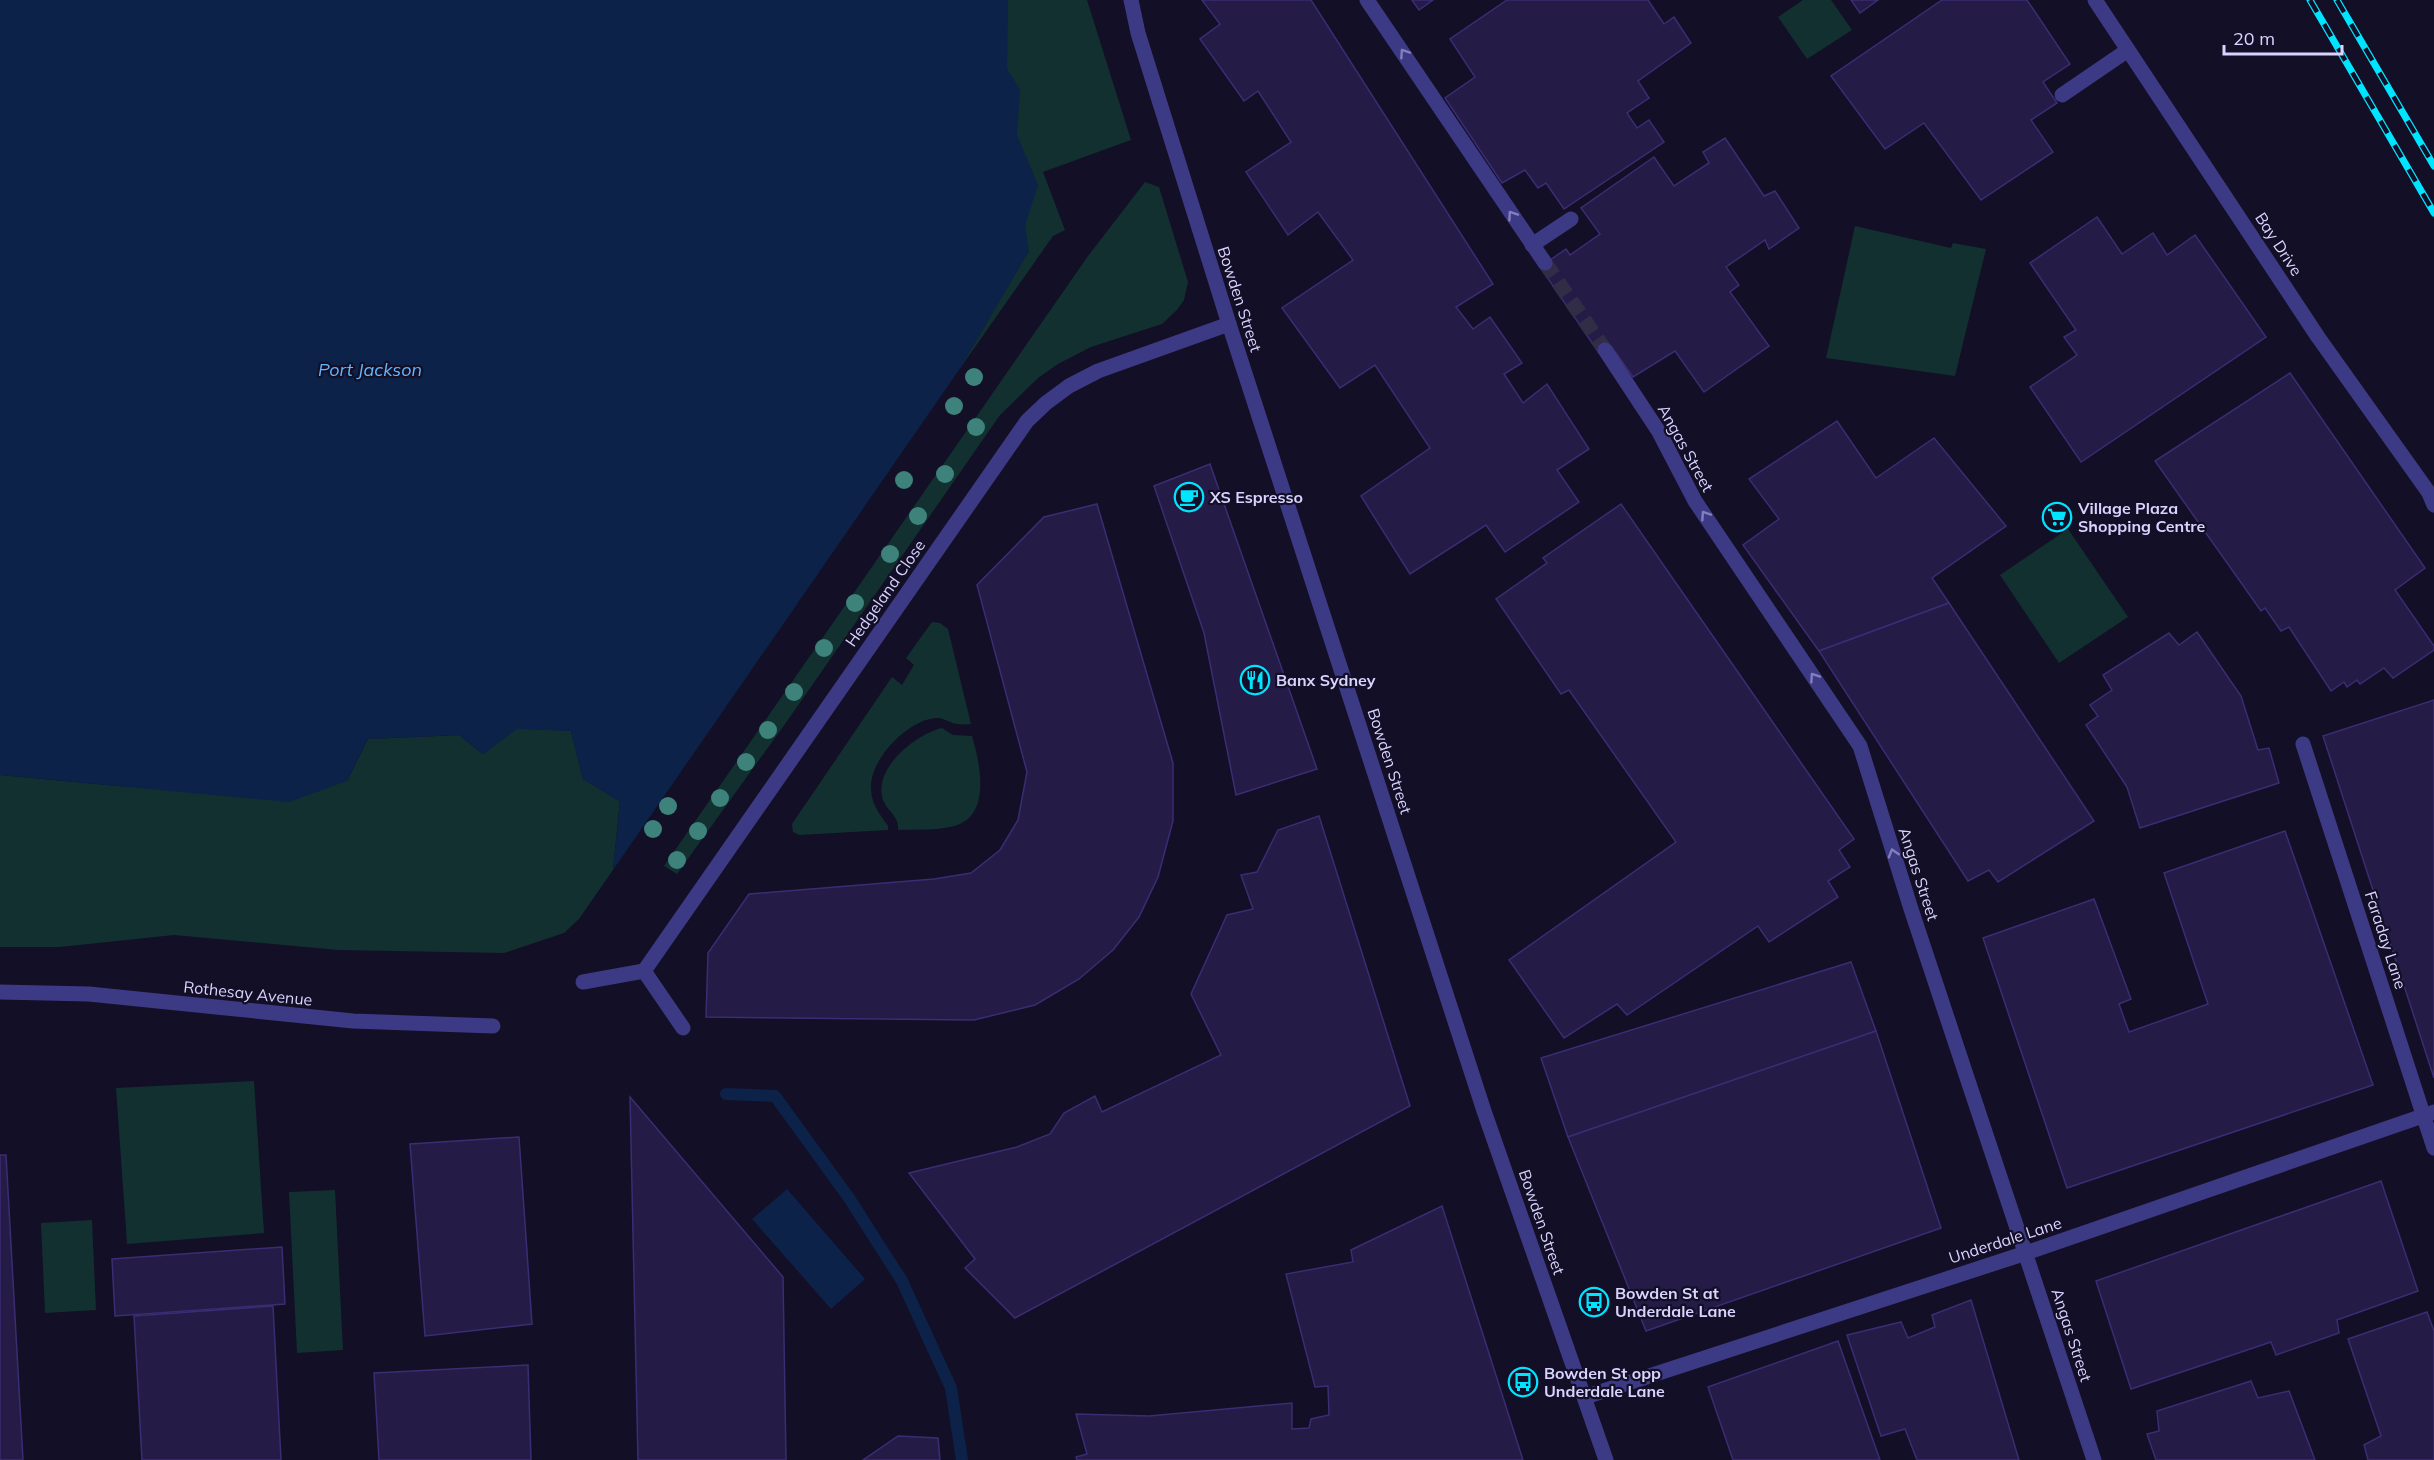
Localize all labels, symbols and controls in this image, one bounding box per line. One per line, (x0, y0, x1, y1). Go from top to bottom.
scale bar (2224, 18, 2342, 56)
text: 20 m (2233, 27, 2275, 50)
one-way arrow (1400, 49, 1411, 60)
street label: Bay Drive (2251, 208, 2307, 280)
one-way arrow (1508, 211, 1520, 221)
street label: Bowden Street (1214, 244, 1267, 355)
water label: Port Jackson (318, 358, 422, 381)
street label: Angas Street (1654, 401, 1718, 496)
cafe icon: XS Espresso (1173, 481, 1205, 513)
place label: XS Espresso (1209, 487, 1303, 507)
place label: Village Plaza Shopping Centre (2077, 498, 2205, 536)
supermarket icon: Village Plaza Shopping Centre (2041, 501, 2073, 533)
one-way arrow (1701, 511, 1712, 522)
street label: Hedgeland Close (841, 536, 929, 650)
restaurant icon: Banx Sydney (1239, 664, 1271, 696)
place label: Banx Sydney (1276, 670, 1376, 690)
one-way arrow (1809, 673, 1821, 683)
street label: Bowden Street (1364, 706, 1417, 817)
street label: Angas Street (1895, 825, 1944, 923)
one-way arrow (1888, 848, 1900, 859)
street label: Faraday Lane (2361, 889, 2411, 991)
street label: Rothesay Avenue (183, 976, 313, 1010)
street label: Bowden Street (1515, 1167, 1569, 1278)
street label: Underdale Lane (1946, 1212, 2064, 1268)
place label: Bowden St at Underdale Lane (1615, 1283, 1736, 1321)
bus stop icon: Bowden St at Underdale Lane (1578, 1286, 1610, 1318)
street label: Angas Street (2048, 1286, 2097, 1384)
place label: Bowden St opp Underdale Lane (1544, 1363, 1665, 1401)
bus stop icon: Bowden St opp Underdale Lane (1507, 1366, 1539, 1398)

